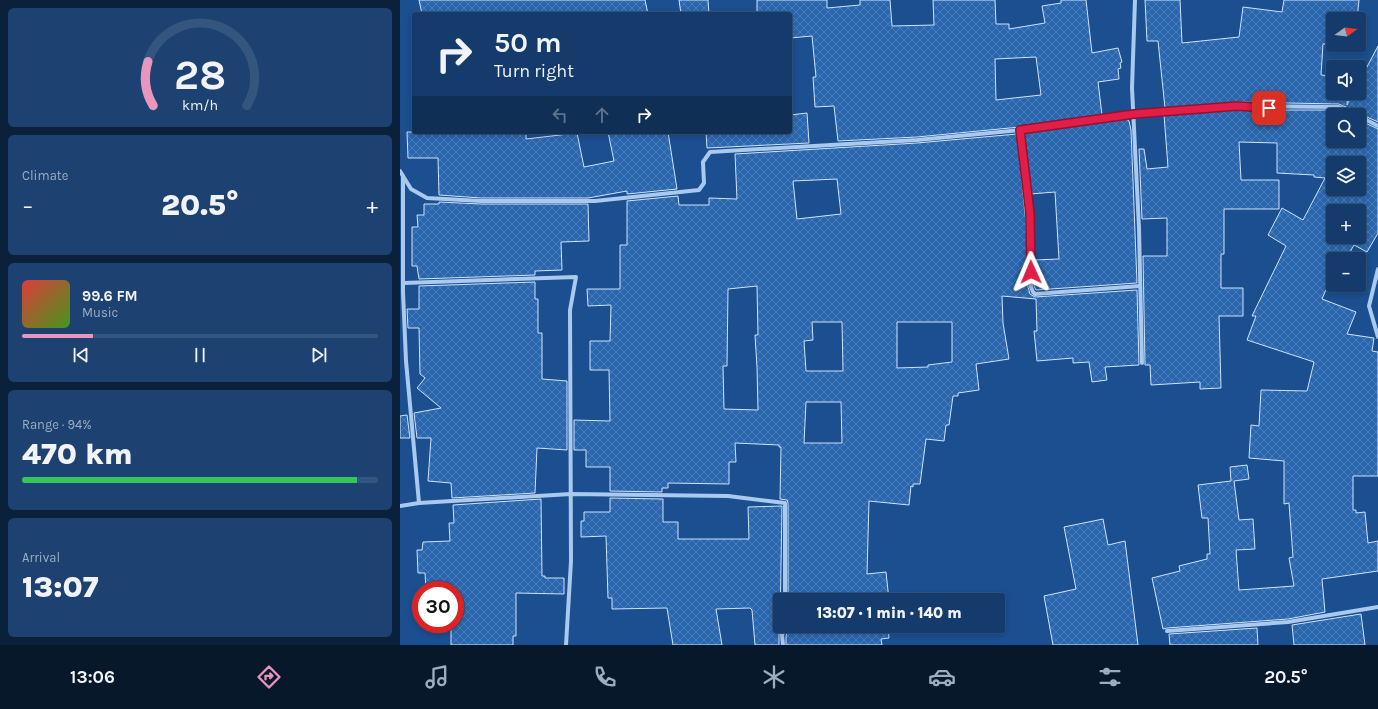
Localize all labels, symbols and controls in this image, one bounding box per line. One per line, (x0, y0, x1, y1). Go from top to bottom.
north arrow (1326, 12, 1366, 52)
map controls (1326, 12, 1366, 292)
text: 50 m (494, 26, 562, 59)
icon: right (428, 28, 480, 80)
text: 28 (174, 51, 226, 99)
text: Turn right (494, 60, 574, 82)
button: sound (1326, 60, 1366, 100)
pin (1252, 91, 1286, 125)
text: km/h (182, 96, 218, 113)
icon: arrive (1258, 97, 1280, 119)
icon: left (549, 104, 571, 126)
icon: ahead (591, 104, 613, 126)
icon: right (633, 104, 655, 126)
button: search (1326, 108, 1366, 148)
button: layers (1326, 156, 1366, 196)
text: Climate (22, 168, 68, 183)
text: 20.5° (161, 187, 239, 223)
text: − (22, 193, 34, 219)
text: + (366, 193, 378, 219)
button: + (1326, 204, 1366, 244)
position arrow (1010, 251, 1052, 293)
button: − (1326, 252, 1366, 292)
text: 99.6 FM (82, 287, 138, 305)
text: Music (82, 305, 118, 320)
icon: previous (70, 344, 92, 366)
icon: pause (189, 344, 211, 366)
icon: next (308, 344, 330, 366)
text: Range · 94% (22, 417, 92, 432)
text: 470 km (22, 436, 133, 472)
text: Arrival (22, 550, 60, 565)
text: 13:07 (22, 569, 99, 605)
speed limit sign: 30 (412, 581, 464, 633)
text: 13:07 · 1 min · 140 m (816, 604, 962, 622)
icon: directions (255, 663, 283, 691)
icon: music (423, 663, 451, 691)
icon: phone (591, 663, 619, 691)
icon: climate (760, 663, 788, 691)
icon: car (928, 663, 956, 691)
icon: filters (1096, 663, 1124, 691)
text: 13:06 (70, 666, 115, 688)
text: 20.5° (1264, 666, 1308, 688)

